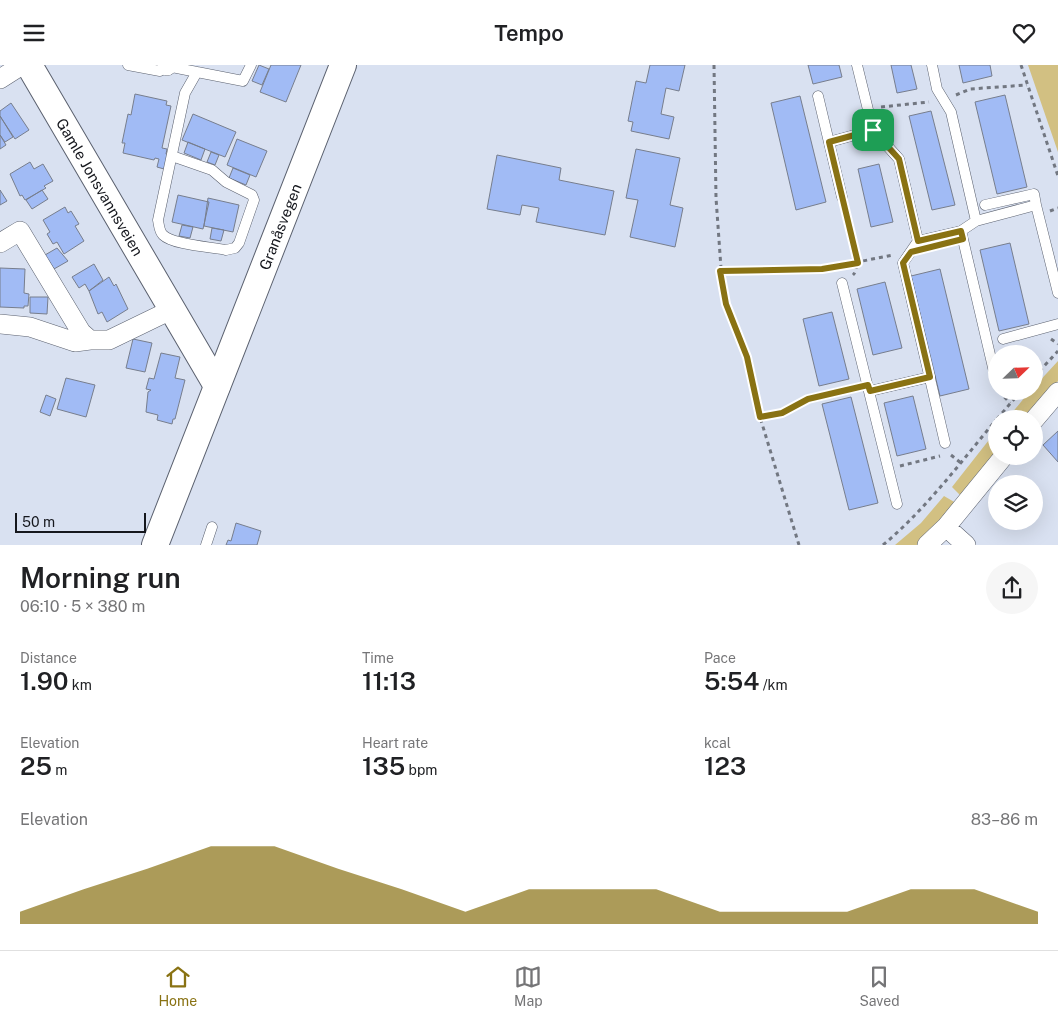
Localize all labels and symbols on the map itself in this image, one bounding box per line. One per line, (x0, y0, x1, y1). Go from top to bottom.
pin (852, 109, 894, 151)
street label: Gamle Jonsvannsveien (53, 115, 147, 258)
street label: Granåsvegen (255, 181, 304, 272)
north arrow (988, 345, 1042, 400)
scale bar (15, 510, 146, 533)

